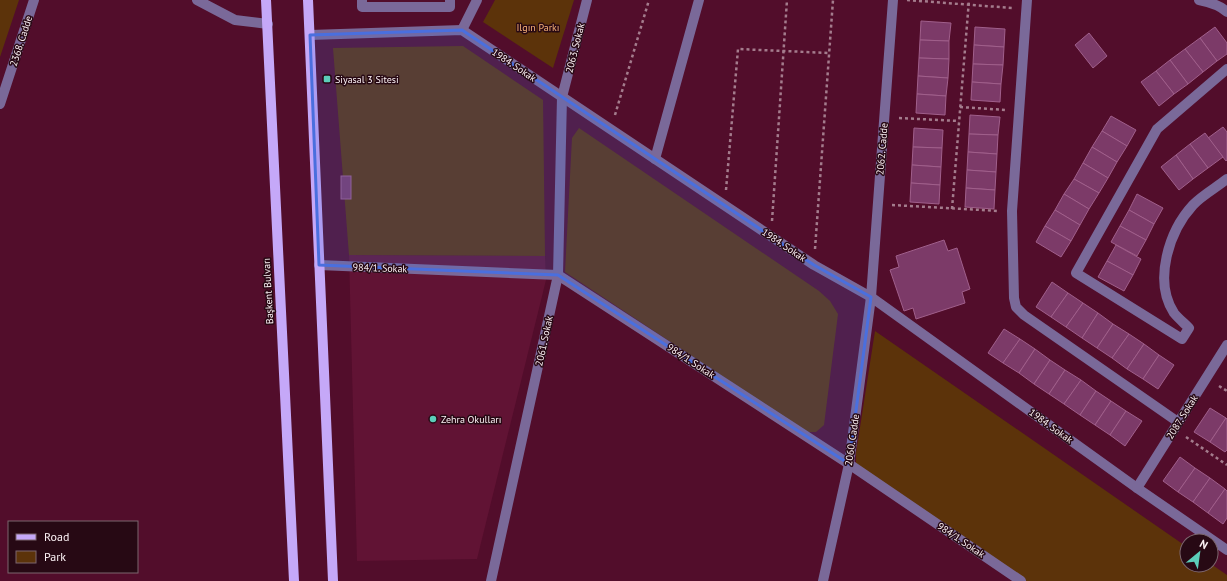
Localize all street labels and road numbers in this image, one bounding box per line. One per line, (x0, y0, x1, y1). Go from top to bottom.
street label: 2368. Cadde (7, 14, 35, 68)
street label: 2063. Sokak (563, 21, 588, 74)
street label: 1984. Sokak (489, 45, 539, 85)
street label: 2062. Cadde (873, 122, 891, 176)
street label: 1984. Sokak (759, 225, 809, 265)
street label: Başkent Bulvarı (260, 258, 276, 324)
street label: 984/1. Sokak (352, 261, 408, 275)
street label: 2061. Sokak (532, 314, 556, 367)
street label: 984/1. Sokak (665, 341, 718, 381)
street label: 2087. Sokak (1163, 392, 1201, 442)
street label: 1984. Sokak (1027, 406, 1076, 446)
street label: 2060. Cadde (842, 413, 862, 467)
street label: 984/1. Sokak (935, 519, 987, 561)

